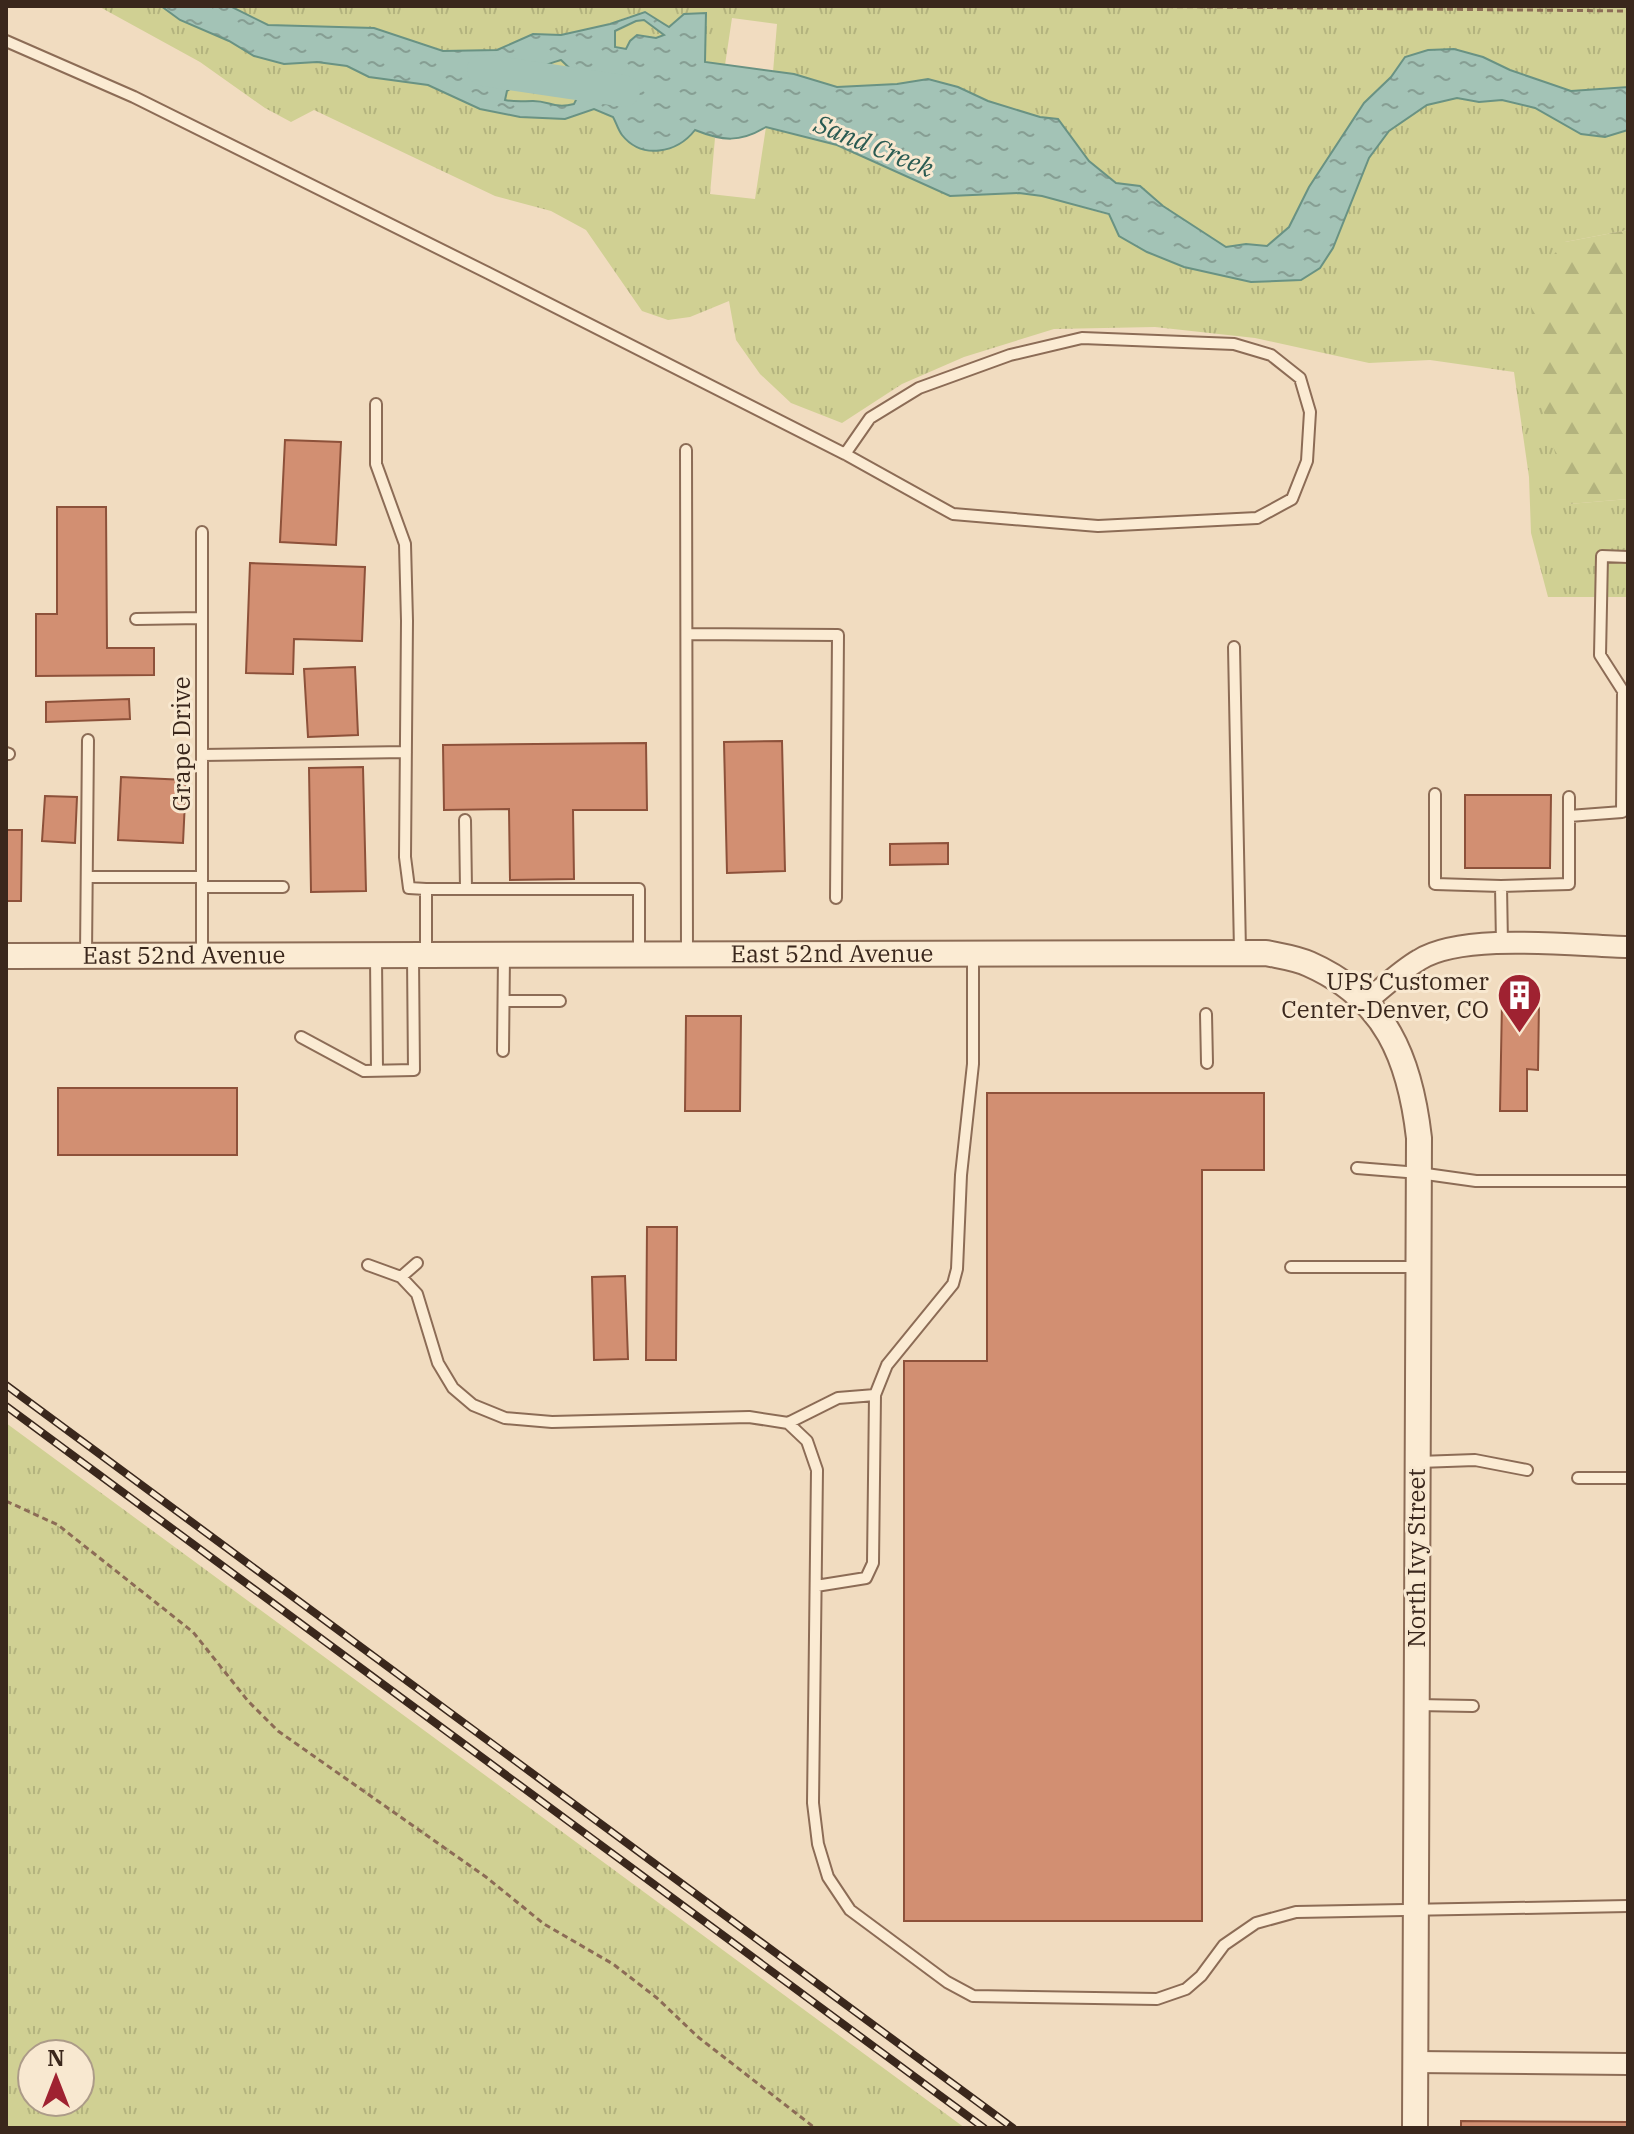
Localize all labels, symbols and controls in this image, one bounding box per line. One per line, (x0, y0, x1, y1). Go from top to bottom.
water label: Sand Creek (809, 105, 939, 185)
street label: Grape Drive (165, 677, 197, 812)
street label: East 52nd Avenue (731, 937, 933, 969)
street label: East 52nd Avenue (83, 938, 285, 971)
place label: UPS Customer Center-Denver, CO (1281, 965, 1489, 1025)
building icon: UPS Customer Center-Denver, CO (1496, 972, 1544, 1035)
street label: North Ivy Street (1400, 1468, 1432, 1648)
north arrow (16, 2038, 96, 2118)
text: N (47, 2043, 65, 2072)

